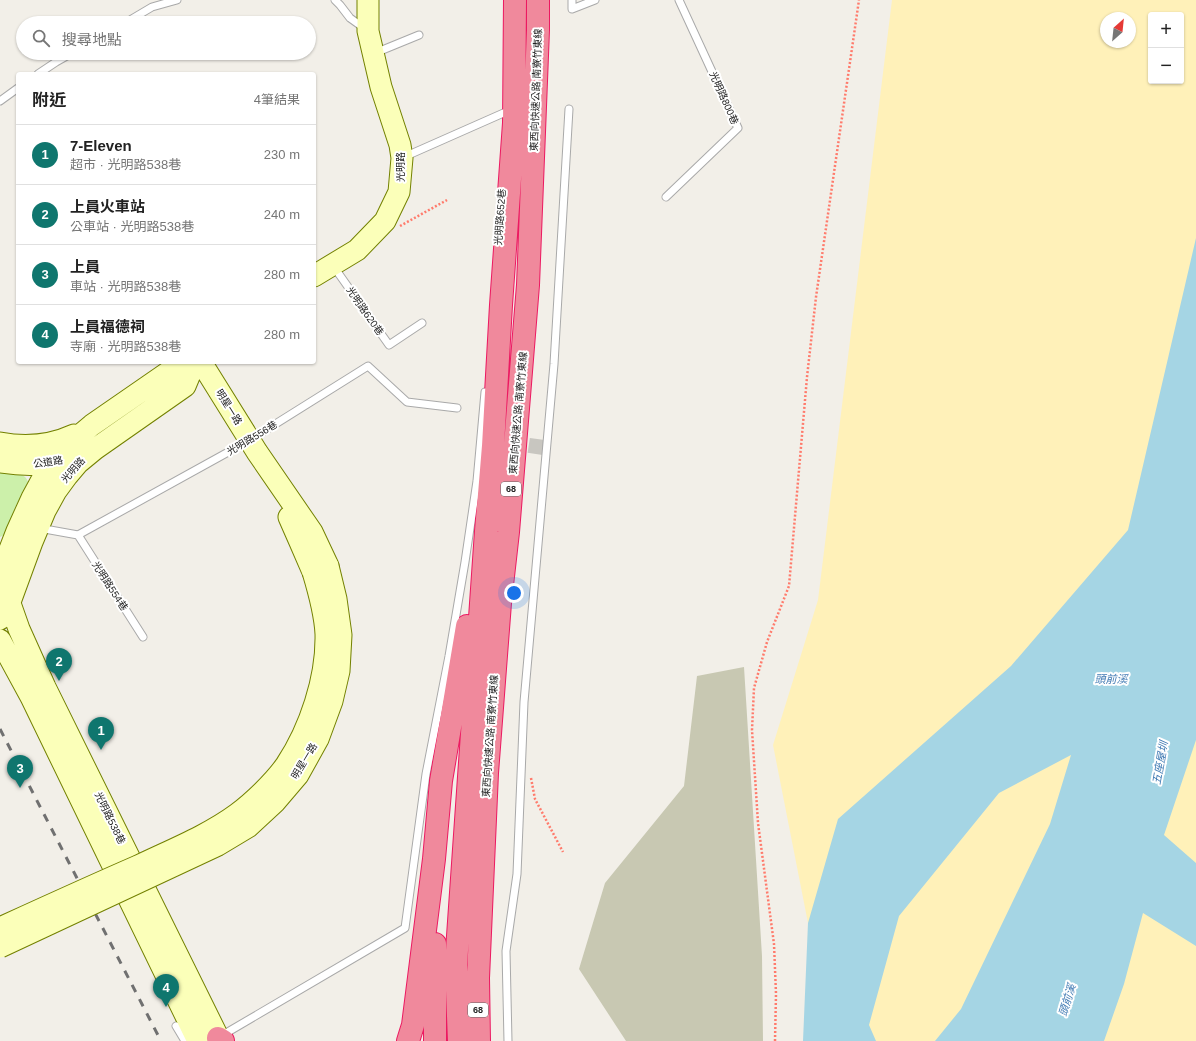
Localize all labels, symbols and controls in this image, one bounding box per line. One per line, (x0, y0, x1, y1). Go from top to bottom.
north arrow (1100, 12, 1136, 48)
map controls (1148, 12, 1184, 84)
button: + (1148, 12, 1184, 48)
search box (16, 16, 316, 60)
icon: search (30, 27, 52, 49)
street label: 東西向快速公路 南寮竹東線 (528, 28, 544, 152)
text: 搜尋地點 (62, 31, 122, 48)
button: − (1148, 48, 1184, 84)
street label: 光明路800巷 (707, 70, 741, 126)
text: 附近 (32, 91, 66, 110)
text: 4筆結果 (254, 92, 300, 107)
text: 7-Eleven (70, 137, 132, 154)
text: 1 (41, 147, 49, 162)
text: 230 m (264, 147, 300, 162)
street label: 光明路 (395, 152, 406, 182)
text: 超市 · 光明路538巷 (70, 157, 181, 172)
street label: 光明路652巷 (493, 188, 507, 246)
text: 上員火車站 (70, 198, 145, 215)
text: 2 (41, 207, 49, 222)
text: 240 m (264, 207, 300, 222)
text: 公車站 · 光明路538巷 (70, 219, 194, 234)
text: 上員 (70, 258, 100, 275)
text: 3 (41, 267, 49, 282)
text: 280 m (264, 267, 300, 282)
text: 車站 · 光明路538巷 (70, 279, 181, 294)
street label: 光明路620巷 (344, 285, 386, 337)
text: 上員福德祠 (70, 318, 145, 335)
text: 4 (41, 327, 49, 342)
text: 280 m (264, 327, 300, 342)
text: 寺廟 · 光明路538巷 (70, 339, 181, 354)
street label: 東西向快速公路 南寮竹東線 (507, 351, 529, 475)
street label: 明星一路 (214, 387, 244, 427)
street label: 光明路556巷 (225, 419, 279, 457)
street label: 公道路 (32, 454, 64, 470)
street label: 光明路 (59, 455, 87, 485)
road number: 68 (501, 482, 521, 496)
street label: 光明路554巷 (90, 559, 130, 613)
your location (504, 583, 524, 603)
pin: 2 (46, 648, 72, 681)
water label: 頭前溪 (1095, 673, 1129, 685)
street label: 東西向快速公路 南寮竹東線 (480, 674, 500, 798)
pin: 1 (88, 717, 114, 750)
water label: 五座屋圳 (1150, 738, 1170, 786)
street label: 明星一路 (289, 741, 319, 781)
pin: 3 (7, 755, 33, 788)
street label: 光明路538巷 (93, 790, 127, 846)
pin: 4 (153, 974, 179, 1007)
water label: 頭前溪 (1056, 981, 1078, 1018)
road number: 68 (468, 1003, 488, 1017)

